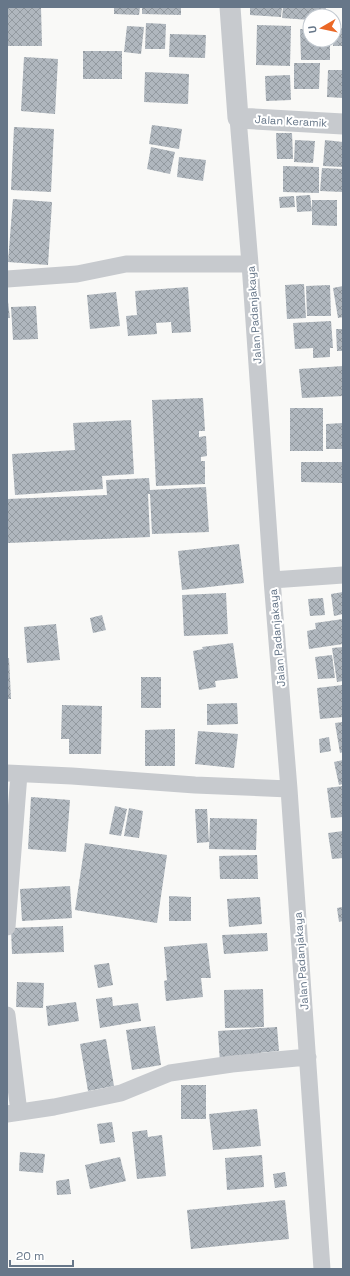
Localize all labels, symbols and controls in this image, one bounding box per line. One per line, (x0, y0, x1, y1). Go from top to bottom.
north arrow (302, 8, 342, 48)
text: U (305, 25, 320, 34)
street label: Jalan Keramik (254, 112, 328, 130)
street label: Jalan Padanjakaya (244, 265, 264, 364)
street label: Jalan Padanjakaya (266, 588, 288, 687)
street label: Jalan Padanjakaya (291, 911, 311, 1010)
scale bar (10, 1242, 73, 1268)
text: 20 m (16, 1248, 44, 1264)

